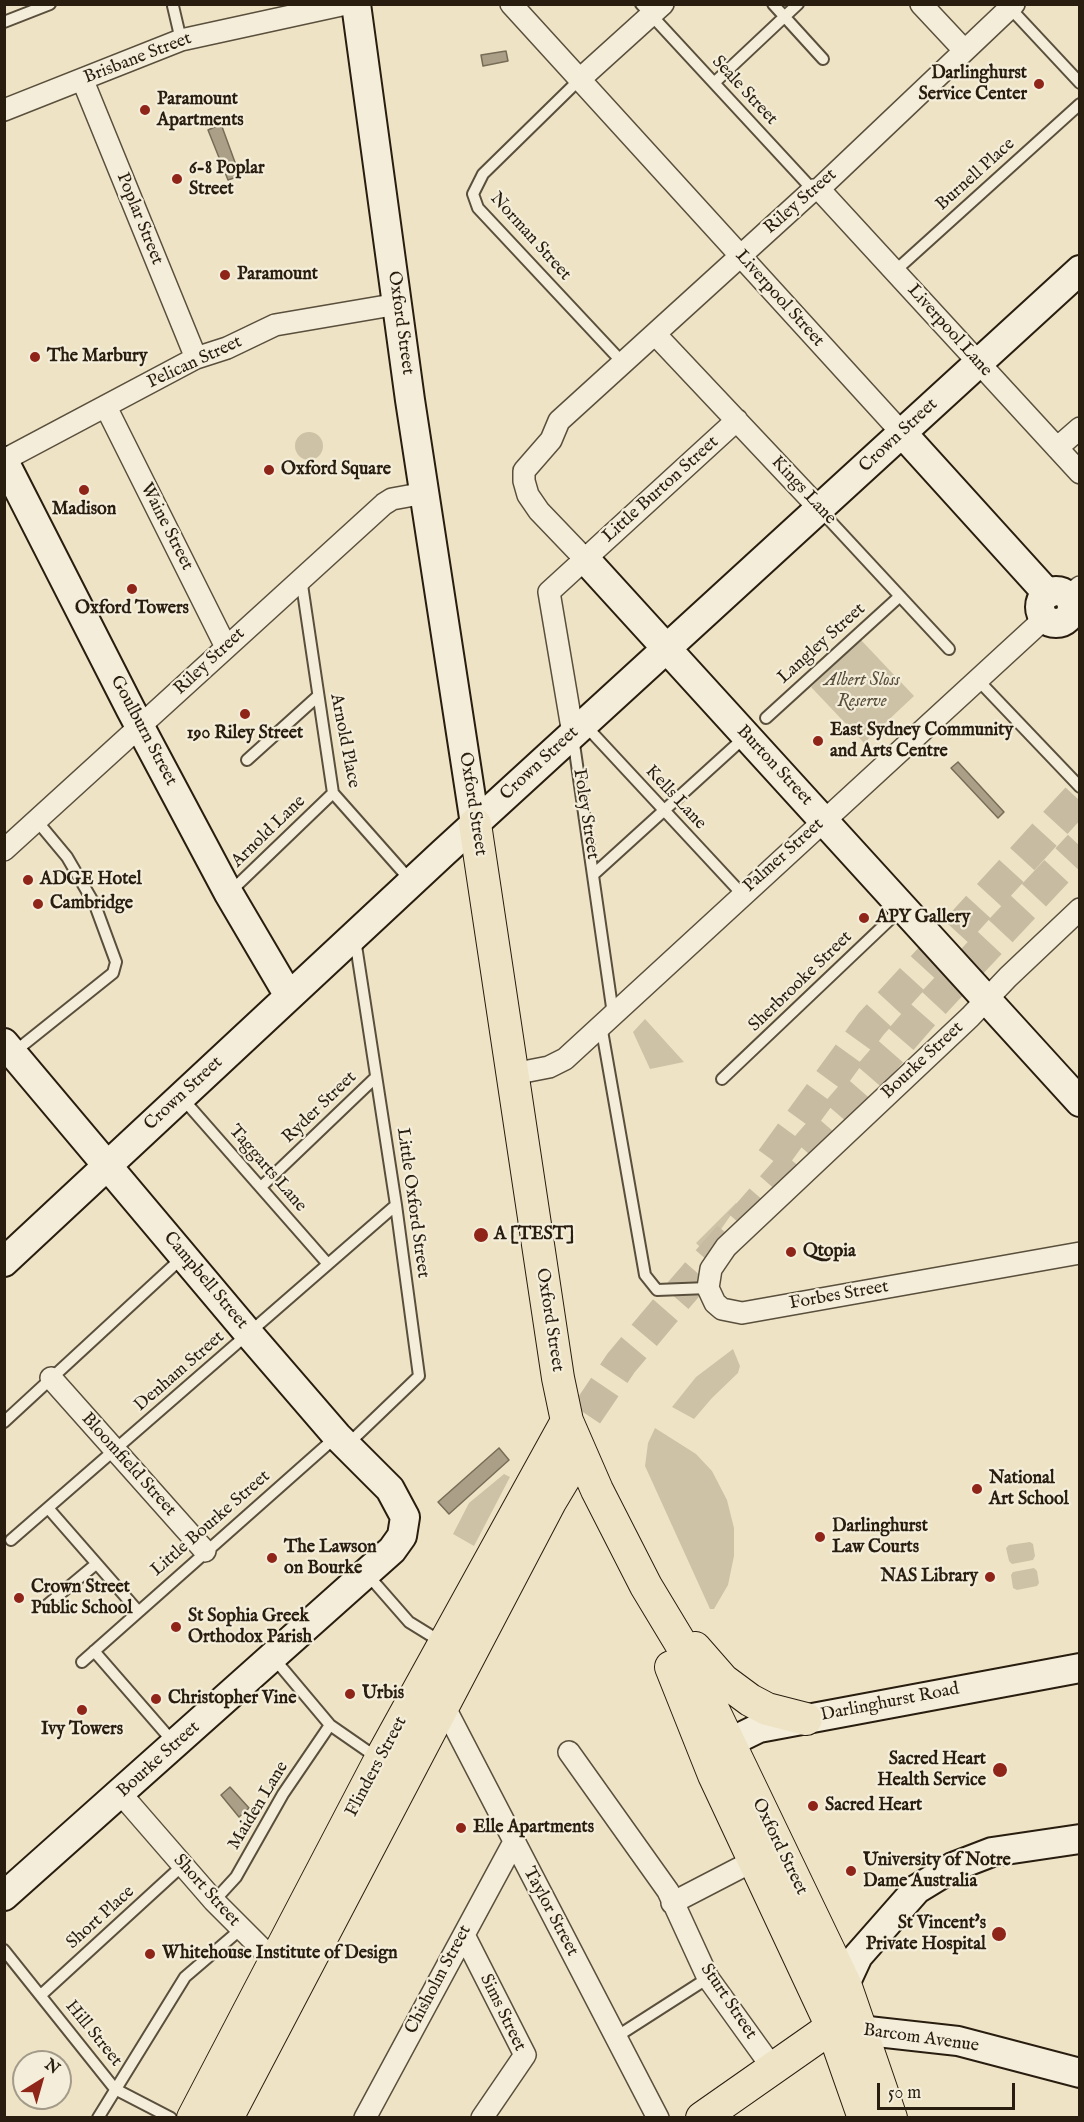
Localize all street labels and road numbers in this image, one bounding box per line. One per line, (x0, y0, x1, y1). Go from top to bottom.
street label: Brisbane Street (81, 29, 195, 89)
street label: Seale Street (706, 52, 782, 130)
street label: Burnell Place (932, 134, 1020, 216)
street label: Riley Street (760, 165, 842, 239)
street label: Poplar Street (111, 170, 167, 268)
street label: Norman Street (485, 188, 575, 286)
street label: Liverpool Street (730, 246, 828, 352)
street label: Oxford Street (382, 270, 418, 376)
street label: Liverpool Lane (902, 280, 996, 382)
street label: Pelican Street (144, 332, 246, 394)
street label: Crown Street (855, 394, 943, 478)
street label: Little Burton Street (598, 432, 724, 548)
street label: Kings Lane (766, 452, 840, 530)
street label: Waine Street (135, 480, 197, 574)
street label: Langley Street (774, 599, 870, 689)
street label: Riley Street (170, 624, 250, 700)
street label: Goulburn Street (105, 672, 181, 790)
street label: Arnold Place (324, 692, 364, 790)
street label: Burton Street (731, 721, 817, 811)
street label: Crown Street (496, 722, 584, 806)
street label: Oxford Street (453, 751, 491, 857)
street label: Kells Lane (640, 761, 710, 835)
street label: Foley Street (567, 767, 603, 861)
street label: Arnold Lane (227, 791, 311, 873)
street label: Palmer Street (739, 814, 829, 898)
street label: Sherbrooke Street (745, 927, 857, 1037)
street label: Bourke Street (878, 1018, 968, 1104)
street label: Crown Street (140, 1052, 228, 1136)
street label: Ryder Street (278, 1067, 362, 1149)
street label: Taggarts Lane (223, 1121, 311, 1217)
street label: Little Oxford Street (391, 1126, 433, 1280)
street label: Campbell Street (158, 1228, 252, 1334)
street label: Oxford Street (530, 1267, 568, 1373)
street label: Forbes Street (788, 1277, 890, 1315)
street label: Denham Street (131, 1327, 229, 1417)
street label: Bloomfield Street (76, 1409, 180, 1521)
street label: Little Bourke Street (147, 1466, 275, 1582)
street label: Darlinghurst Road (819, 1679, 961, 1727)
street label: Flinders Street (342, 1713, 412, 1821)
street label: Bourke Street (113, 1717, 205, 1803)
street label: Maiden Lane (224, 1758, 294, 1854)
street label: Oxford Street (746, 1795, 812, 1899)
street label: Short Street (168, 1850, 244, 1932)
street label: Taylor Street (518, 1864, 582, 1960)
street label: Short Place (62, 1882, 140, 1954)
street label: Chisholm Street (401, 1922, 477, 2038)
street label: Sturt Street (695, 1960, 761, 2044)
street label: Sims Street (474, 1971, 530, 2055)
street label: Hill Street (60, 1997, 126, 2071)
street label: Barcom Avenue (862, 2020, 980, 2058)

